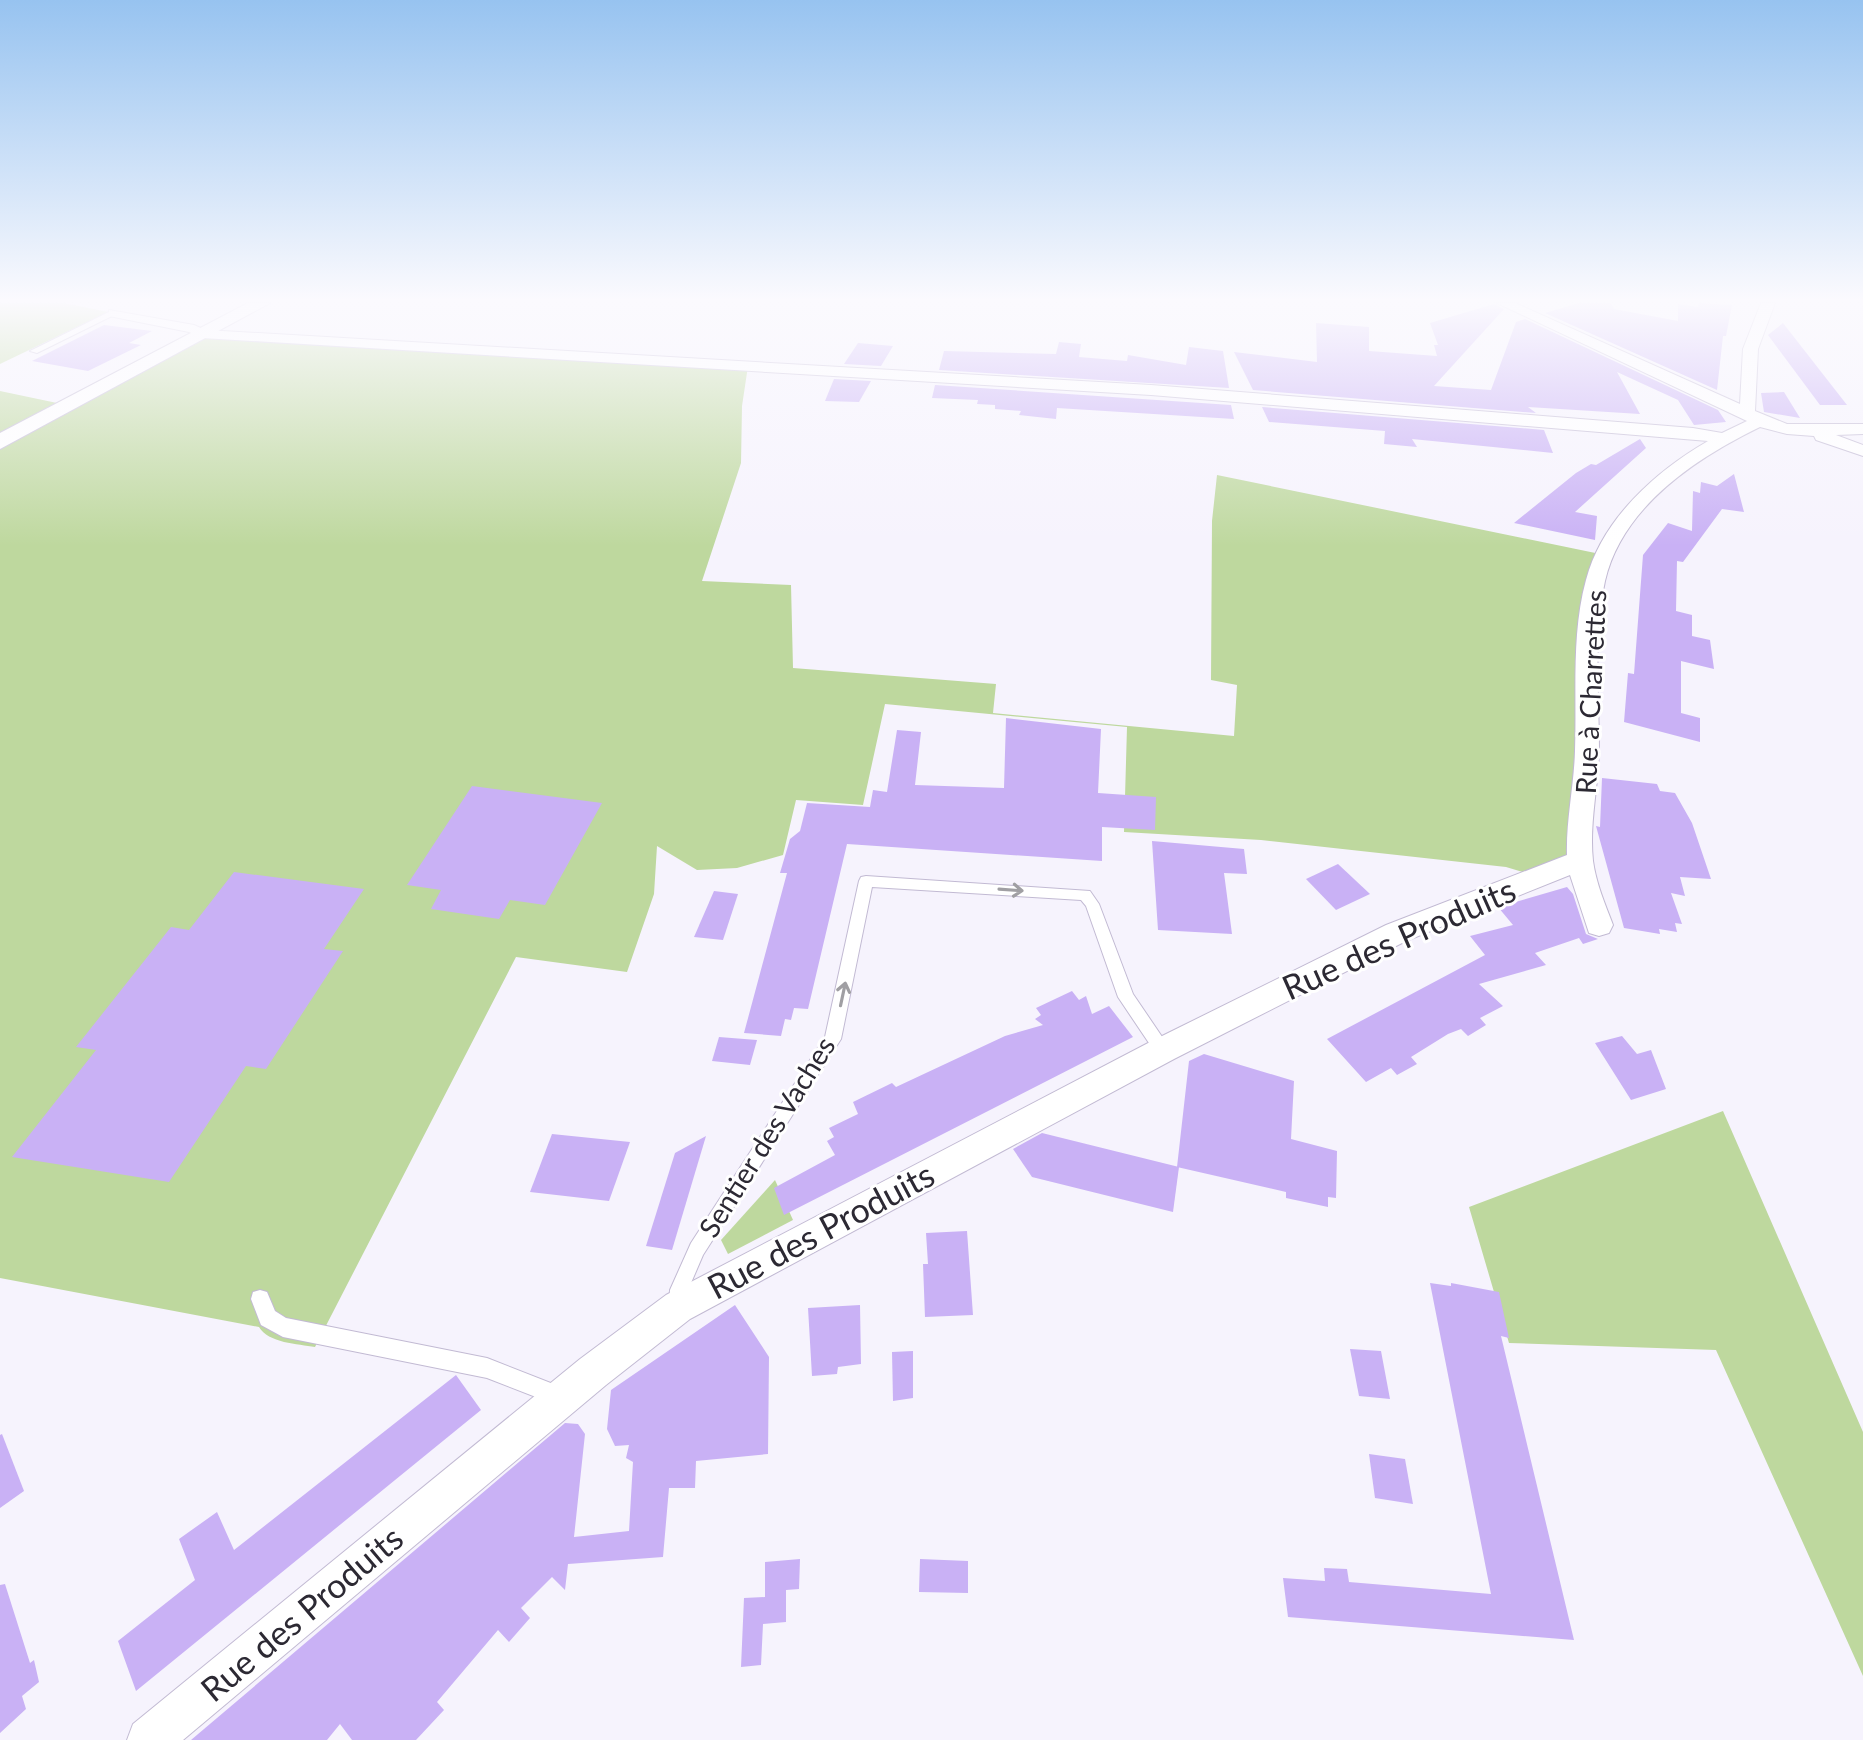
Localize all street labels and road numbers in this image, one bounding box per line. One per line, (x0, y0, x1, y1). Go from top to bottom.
street label: Rue à Charrettes (1568, 589, 1612, 795)
street label: Rue des Produits (1276, 868, 1521, 1007)
street label: Sentier des Vaches (691, 1030, 841, 1243)
street label: Rue des Produits (700, 1153, 941, 1307)
street label: Rue des Produits (192, 1517, 410, 1709)

